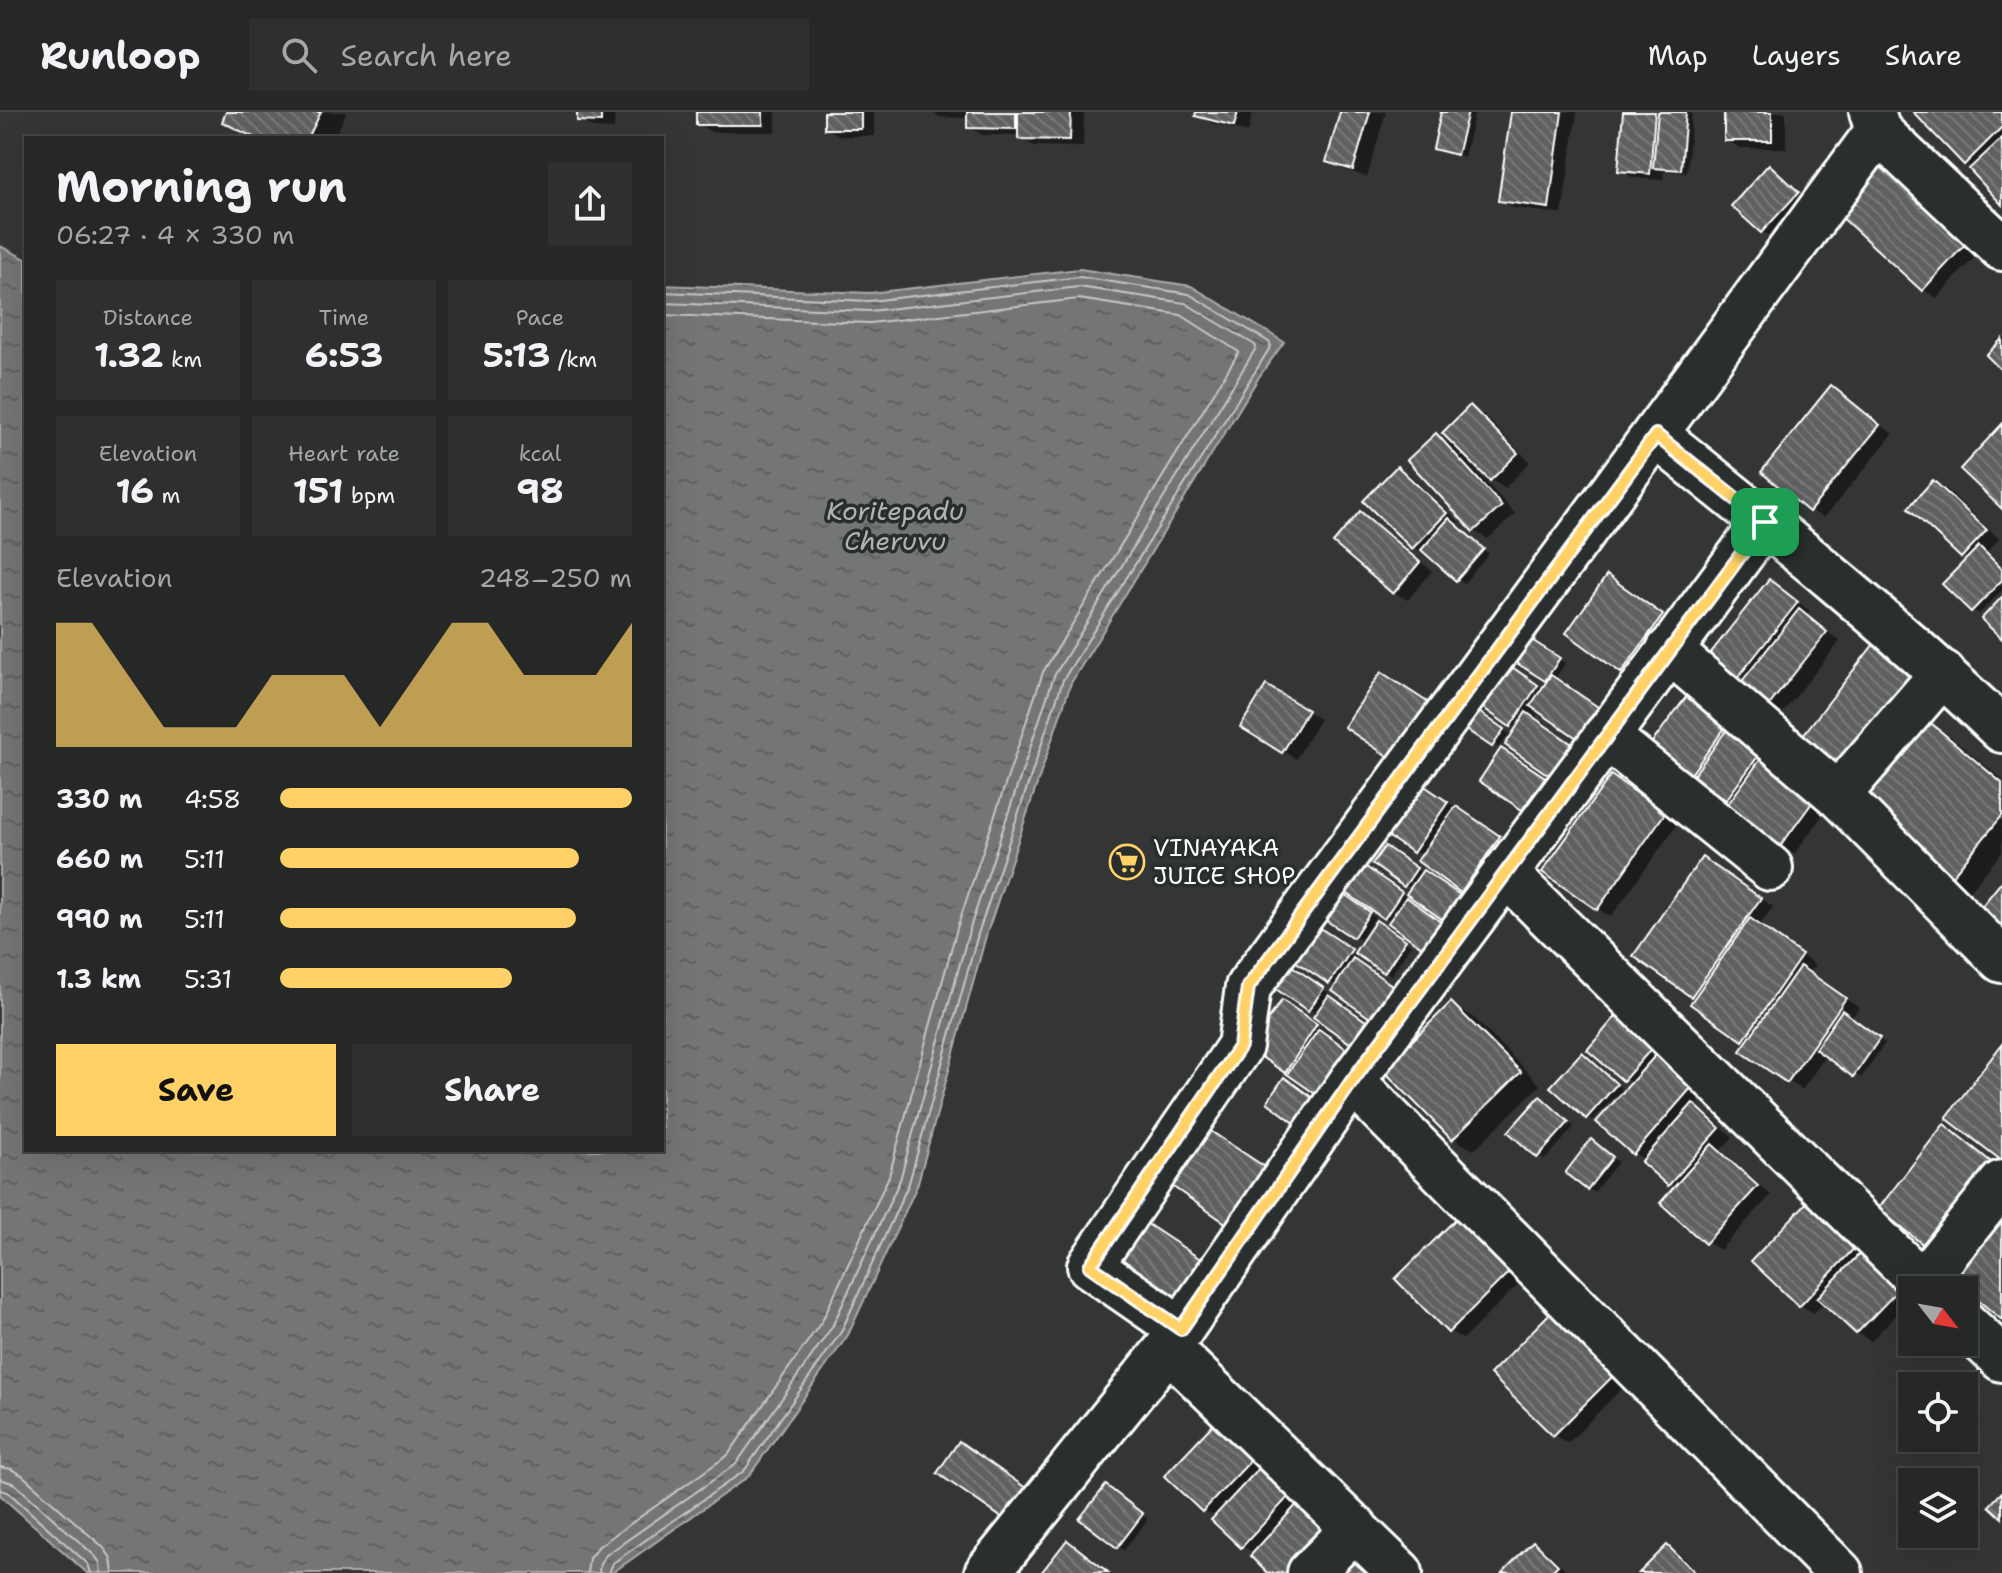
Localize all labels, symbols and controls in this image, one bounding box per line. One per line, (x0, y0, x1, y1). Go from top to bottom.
search box (249, 19, 809, 91)
text: Runloop (40, 30, 201, 81)
icon: search (277, 33, 321, 77)
text: Search here (341, 35, 512, 76)
text: Map (1648, 36, 1708, 74)
text: Layers (1752, 36, 1841, 74)
text: Share (1885, 36, 1962, 74)
text: Morning run (56, 157, 347, 216)
button: share (548, 162, 632, 246)
text: 06:27 · 4 × 330 m (56, 217, 294, 252)
text: Distance (103, 303, 193, 332)
text: Time (319, 303, 369, 332)
text: Pace (516, 303, 564, 332)
text: 1.32 (94, 332, 163, 378)
text: 6:53 (305, 332, 383, 378)
text: 5:13 (483, 332, 550, 378)
text: km (163, 345, 202, 374)
text: /km (550, 345, 597, 374)
text: Elevation (99, 439, 197, 468)
text: Heart rate (288, 439, 400, 468)
text: kcal (519, 439, 561, 468)
text: 16 (116, 468, 154, 514)
text: 151 (293, 468, 343, 514)
text: 98 (516, 468, 564, 514)
text: m (154, 481, 180, 510)
text: bpm (343, 481, 395, 510)
pin (1731, 488, 1799, 556)
water label: Koritepadu Cheruvu (826, 493, 964, 558)
icon: arrive (1743, 500, 1787, 544)
text: Elevation (56, 560, 172, 595)
text: 248–250 m (479, 560, 632, 595)
text: 330 m (56, 781, 143, 816)
text: 4:58 (184, 781, 241, 816)
place label: VINAYAKA JUICE SHOP (1153, 832, 1295, 892)
text: 660 m (56, 841, 143, 876)
text: 5:11 (184, 841, 225, 876)
supermarket icon: VINAYAKA JUICE SHOP (1108, 843, 1146, 881)
text: 990 m (56, 901, 143, 936)
text: 5:11 (184, 901, 225, 936)
text: 1.3 km (56, 961, 141, 996)
text: 5:31 (184, 961, 232, 996)
button: Save (56, 1044, 336, 1136)
button: Share (352, 1044, 632, 1136)
north arrow (1898, 1276, 1978, 1356)
map controls (1898, 1276, 1978, 1548)
button: locate (1898, 1372, 1978, 1452)
button: layers (1898, 1468, 1978, 1548)

